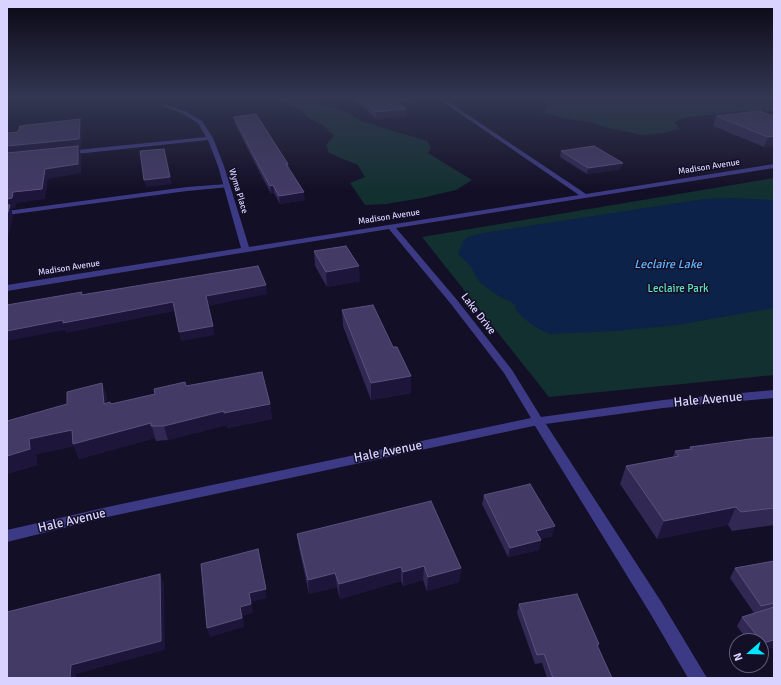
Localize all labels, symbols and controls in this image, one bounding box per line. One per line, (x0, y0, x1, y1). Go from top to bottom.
street label: Madison Avenue (677, 157, 741, 177)
street label: Wyma Place (226, 167, 250, 215)
street label: Madison Avenue (357, 207, 421, 227)
street label: Madison Avenue (37, 258, 101, 278)
water label: Leclaire Lake (634, 258, 702, 272)
park label: Leclaire Park (648, 282, 708, 296)
street label: Lake Drive (458, 291, 498, 337)
street label: Hale Avenue (673, 389, 743, 411)
street label: Hale Avenue (353, 438, 423, 466)
street label: Hale Avenue (37, 506, 107, 536)
north arrow (729, 633, 769, 673)
text: N (731, 651, 746, 663)

